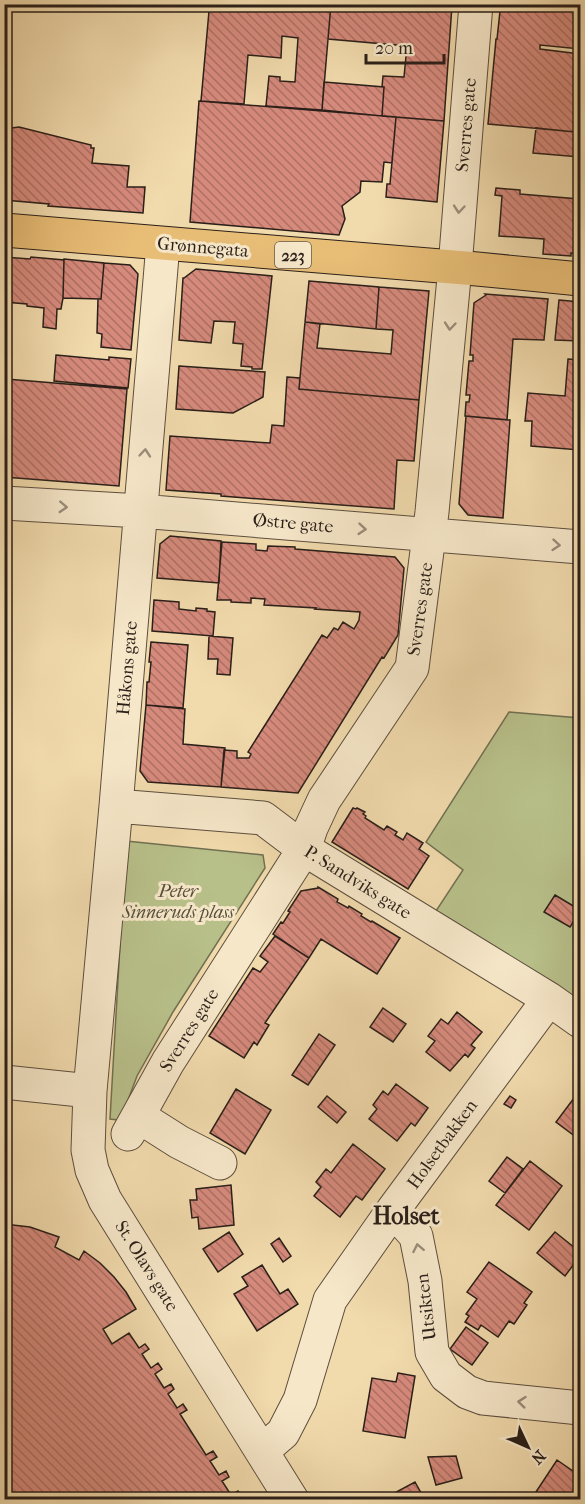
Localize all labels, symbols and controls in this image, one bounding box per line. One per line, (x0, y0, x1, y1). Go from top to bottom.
scale bar (366, 27, 444, 65)
text: 20 m (375, 38, 413, 59)
street label: Sverres gate (452, 77, 481, 173)
one-way arrow (453, 205, 466, 214)
street label: Grønnegata (156, 233, 250, 262)
road number: 223 (275, 242, 311, 268)
one-way arrow (444, 321, 457, 330)
one-way arrow (138, 448, 151, 457)
one-way arrow (58, 501, 67, 514)
street label: Østre gate (252, 510, 334, 537)
one-way arrow (358, 522, 367, 535)
one-way arrow (552, 538, 561, 551)
street label: Sverres gate (404, 561, 437, 657)
street label: Håkons gate (113, 620, 142, 716)
street label: P. Sandviks gate (300, 841, 415, 924)
park label: Peter Sinneruds plass (121, 881, 235, 923)
street label: Sverres gate (156, 985, 223, 1076)
street label: Holsetbakken (403, 1095, 482, 1193)
district label: Holset (373, 1202, 440, 1230)
street label: St. Olavs gate (110, 1217, 183, 1316)
one-way arrow (412, 1243, 425, 1253)
street label: Utsikten (412, 1272, 441, 1342)
one-way arrow (518, 1396, 527, 1409)
north arrow (498, 1417, 558, 1477)
text: N (527, 1446, 549, 1469)

